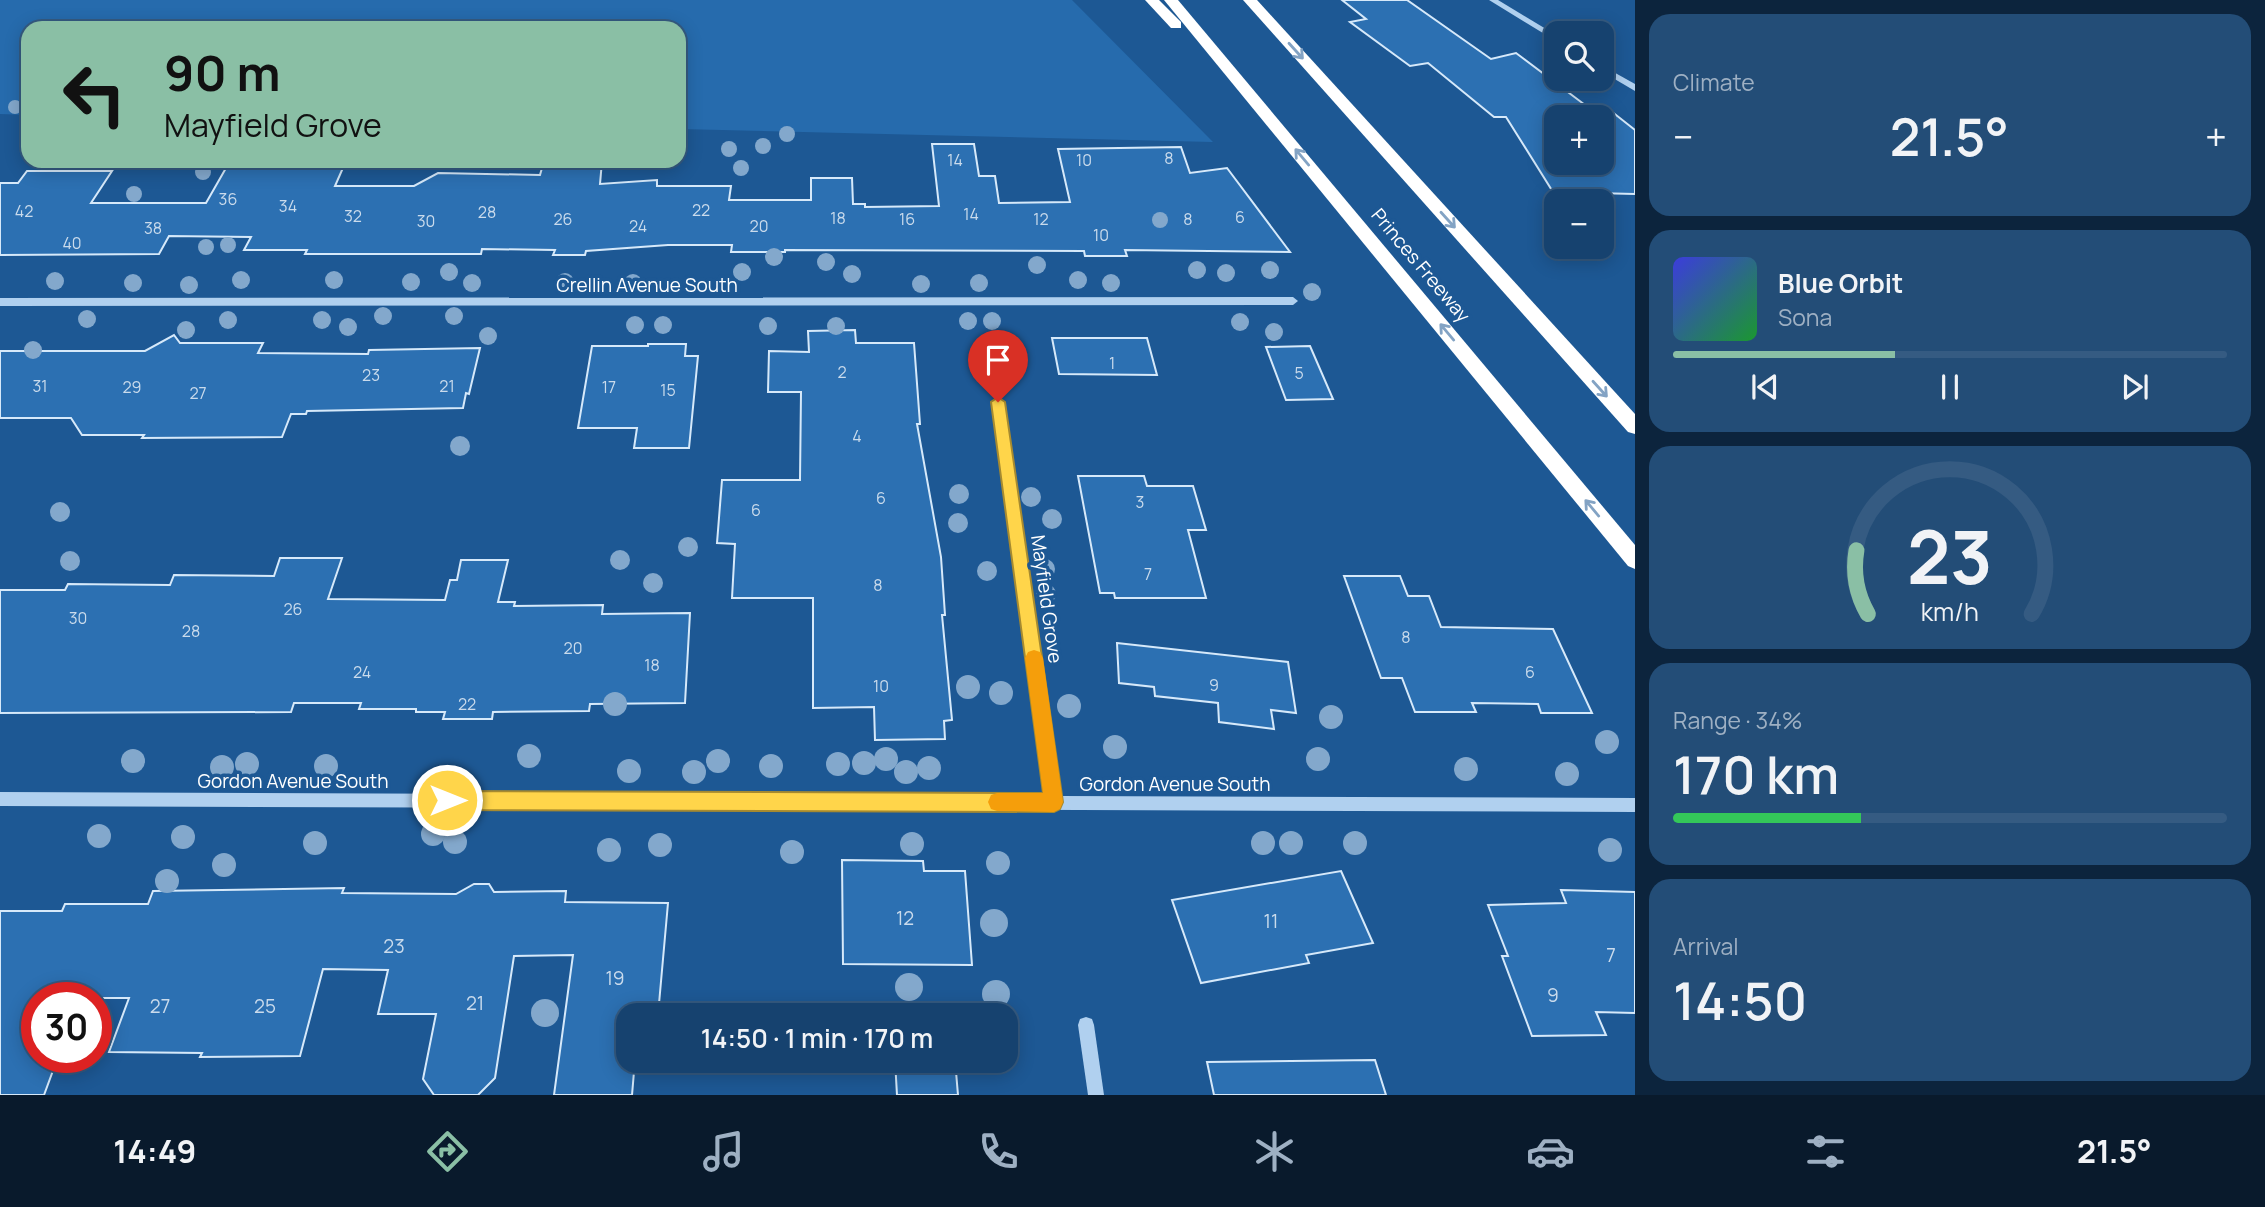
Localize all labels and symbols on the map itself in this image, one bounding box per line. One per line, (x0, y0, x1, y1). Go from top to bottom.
one-way arrow (1288, 42, 1304, 60)
house number: 8 (1164, 147, 1174, 169)
one-way arrow (1294, 148, 1310, 166)
house number: 14 (947, 149, 963, 171)
house number: 10 (1076, 149, 1092, 171)
house number: 36 (219, 188, 237, 210)
house number: 34 (279, 195, 297, 217)
house number: 22 (692, 199, 710, 221)
house number: 42 (15, 200, 33, 222)
house number: 28 (478, 201, 496, 223)
house number: 14 (963, 203, 979, 225)
street label: Princes Freeway (1366, 203, 1476, 327)
house number: 32 (344, 205, 362, 227)
house number: 6 (1235, 206, 1245, 228)
house number: 18 (830, 207, 846, 229)
house number: 26 (553, 208, 573, 230)
house number: 16 (899, 208, 915, 230)
house number: 12 (1033, 208, 1049, 230)
house number: 8 (1183, 208, 1193, 230)
house number: 30 (417, 210, 435, 232)
one-way arrow (1440, 211, 1456, 229)
house number: 24 (629, 215, 647, 237)
house number: 20 (750, 215, 768, 237)
house number: 38 (144, 217, 162, 239)
house number: 10 (1093, 224, 1109, 246)
house number: 40 (62, 232, 82, 254)
street label: Crellin Avenue South (556, 272, 738, 298)
one-way arrow (1439, 324, 1455, 342)
pin (968, 330, 1028, 402)
house number: 1 (1109, 352, 1115, 374)
house number: 2 (837, 361, 847, 383)
house number: 5 (1294, 362, 1304, 384)
house number: 23 (362, 364, 380, 386)
house number: 31 (32, 375, 48, 397)
house number: 21 (439, 375, 455, 397)
house number: 29 (122, 376, 142, 398)
house number: 17 (602, 376, 616, 398)
house number: 15 (660, 379, 676, 401)
one-way arrow (1592, 380, 1609, 397)
house number: 27 (189, 382, 207, 404)
house number: 4 (852, 425, 862, 447)
house number: 6 (876, 487, 886, 509)
house number: 3 (1136, 491, 1144, 513)
house number: 6 (751, 499, 761, 521)
one-way arrow (1584, 499, 1599, 517)
street label: Mayfield Grove (1025, 533, 1069, 665)
house number: 7 (1144, 563, 1152, 585)
house number: 8 (873, 574, 883, 596)
house number: 26 (283, 598, 303, 620)
house number: 30 (69, 607, 87, 629)
house number: 28 (182, 620, 200, 642)
house number: 8 (1401, 626, 1411, 648)
house number: 20 (564, 637, 582, 659)
house number: 18 (644, 654, 660, 676)
house number: 24 (353, 661, 371, 683)
house number: 6 (1525, 661, 1535, 683)
house number: 9 (1209, 674, 1219, 696)
house number: 10 (873, 675, 889, 697)
house number: 22 (458, 693, 476, 715)
position arrow (410, 763, 484, 837)
street label: Gordon Avenue South (198, 768, 388, 794)
street label: Gordon Avenue South (1080, 771, 1270, 797)
house number: 12 (896, 905, 914, 931)
house number: 11 (1264, 908, 1278, 934)
house number: 23 (383, 933, 405, 959)
house number: 7 (1606, 942, 1616, 968)
house number: 19 (605, 965, 625, 991)
speed limit sign: 30 (21, 982, 112, 1073)
house number: 9 (1547, 982, 1559, 1008)
house number: 21 (466, 990, 484, 1016)
house number: 27 (150, 993, 170, 1019)
house number: 25 (254, 993, 276, 1019)

